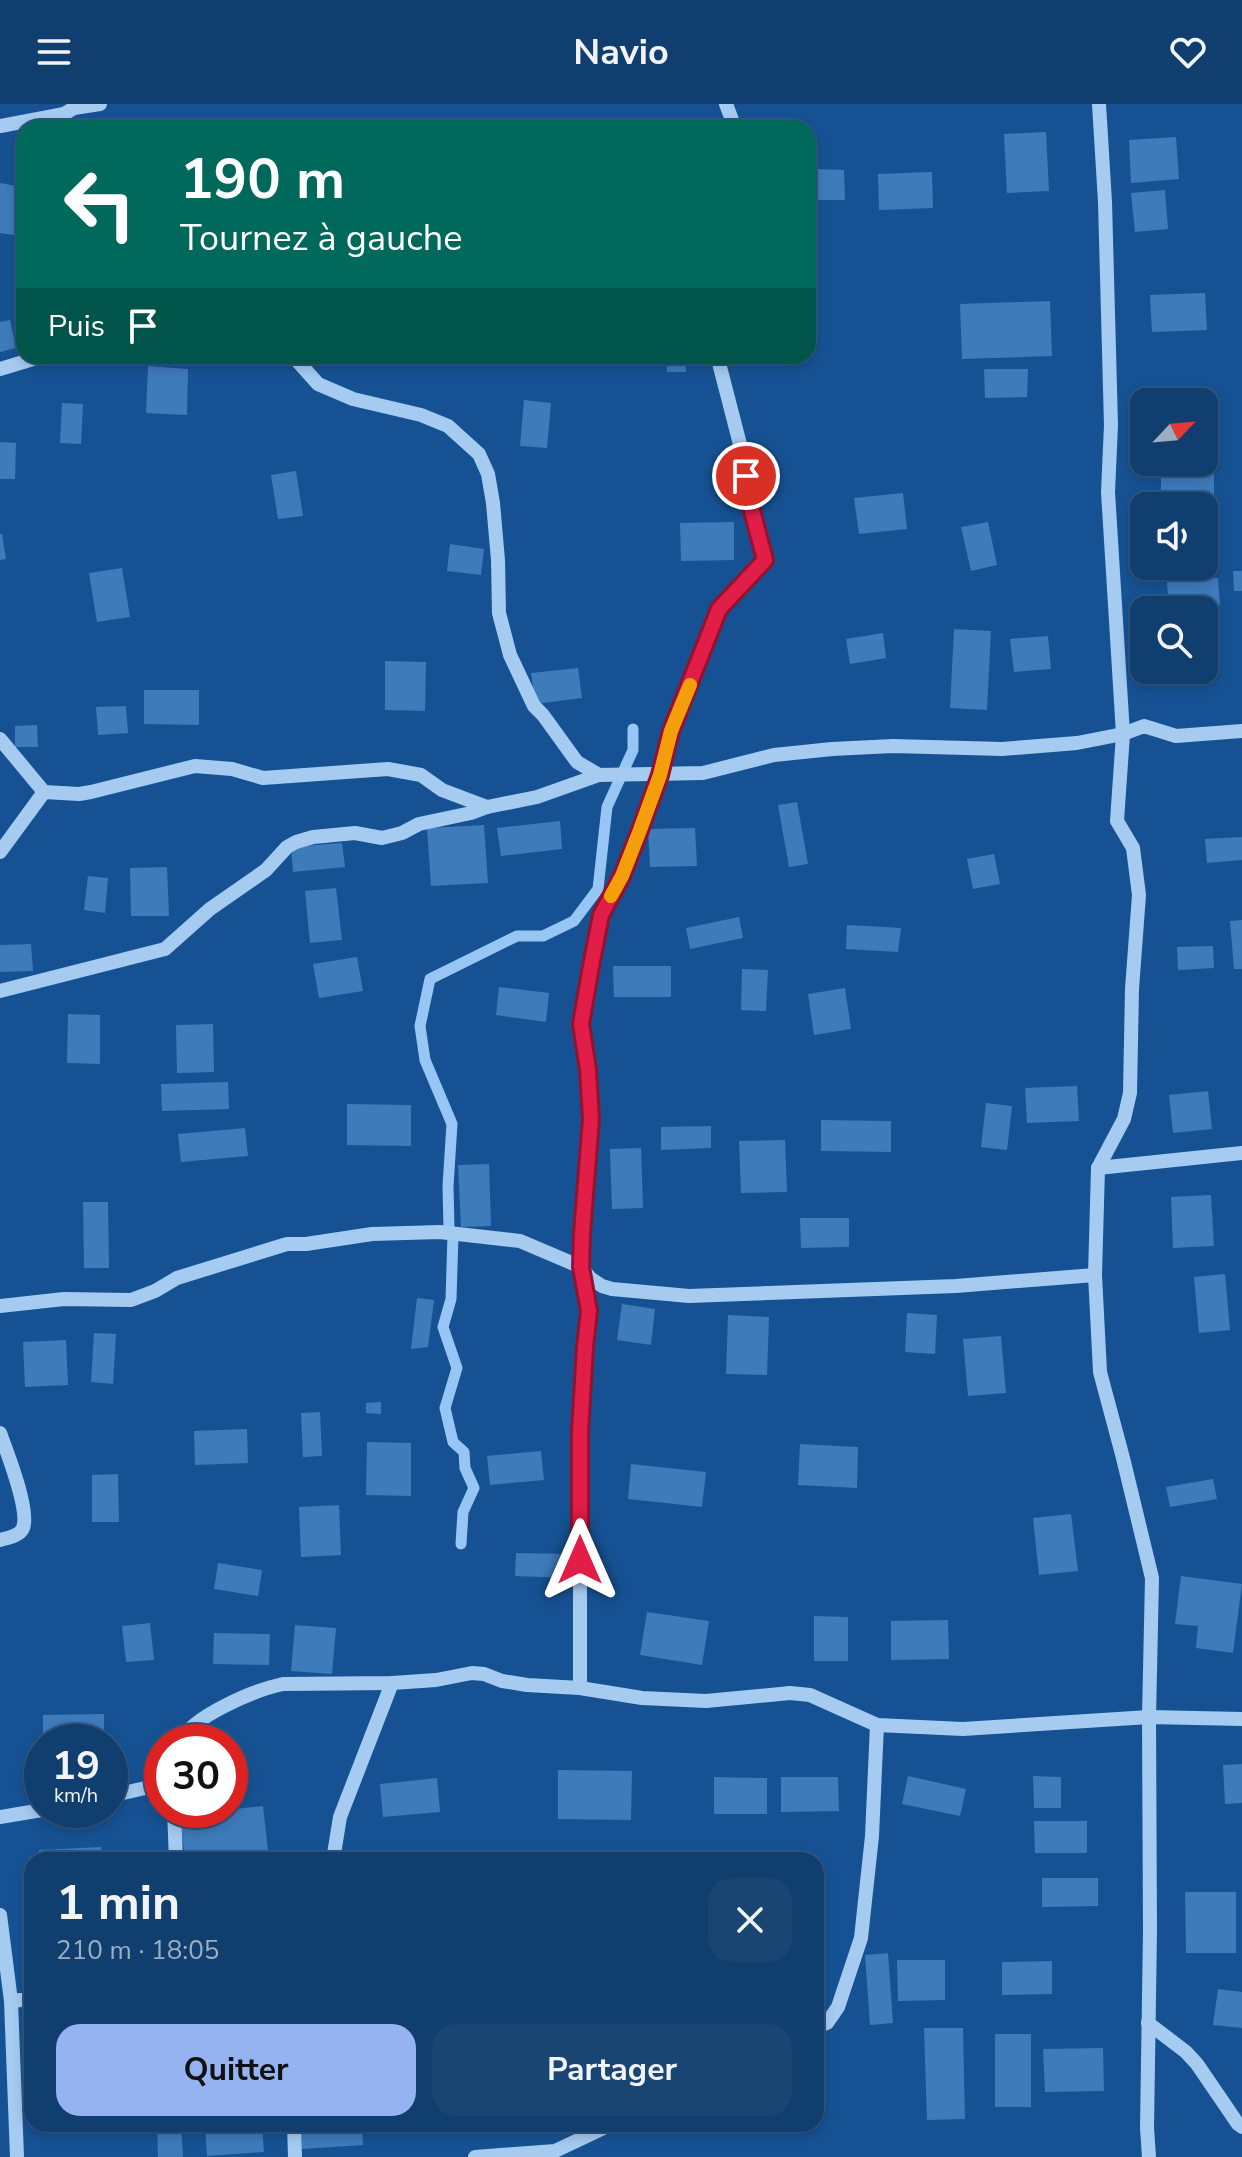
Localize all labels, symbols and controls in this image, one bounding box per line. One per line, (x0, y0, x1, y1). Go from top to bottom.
text: Navio (573, 28, 669, 77)
icon: menu (32, 30, 76, 74)
icon: heart (1166, 30, 1210, 74)
text: 190 m (180, 141, 345, 218)
icon: left (48, 152, 152, 256)
text: Tournez à gauche (180, 214, 462, 263)
icon: arrive (121, 304, 165, 348)
text: Puis (48, 306, 105, 347)
north arrow (1130, 388, 1218, 476)
map controls (1130, 388, 1218, 684)
pin (712, 442, 780, 510)
icon: arrive (724, 454, 768, 498)
button: sound (1130, 492, 1218, 580)
button: search (1130, 596, 1218, 684)
position arrow (538, 1518, 622, 1602)
speed limit sign: 30 (144, 1724, 248, 1828)
text: 19 (52, 1739, 100, 1793)
text: km/h (54, 1782, 98, 1809)
text: 1 min (56, 1870, 180, 1936)
button: close (708, 1878, 792, 1962)
text: 210 m · 18:05 (56, 1933, 219, 1968)
button: Quitter (56, 2024, 416, 2116)
button: Partager (432, 2024, 792, 2116)

